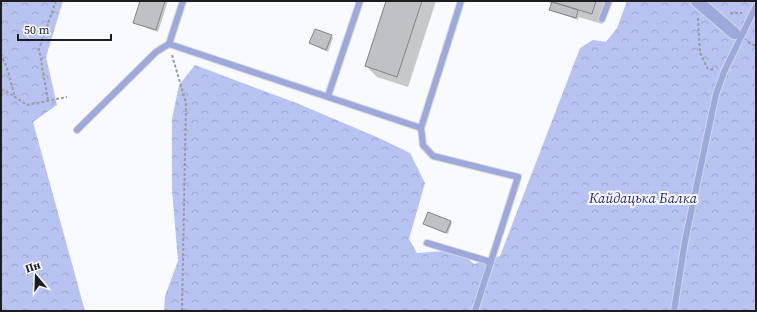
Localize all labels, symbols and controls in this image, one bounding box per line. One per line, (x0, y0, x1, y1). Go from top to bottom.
scale bar (18, 16, 111, 42)
text: 50 m (24, 22, 50, 38)
park label: Кайдацька Балка (588, 188, 698, 208)
north arrow (16, 256, 56, 296)
text: Пн (23, 257, 43, 277)

